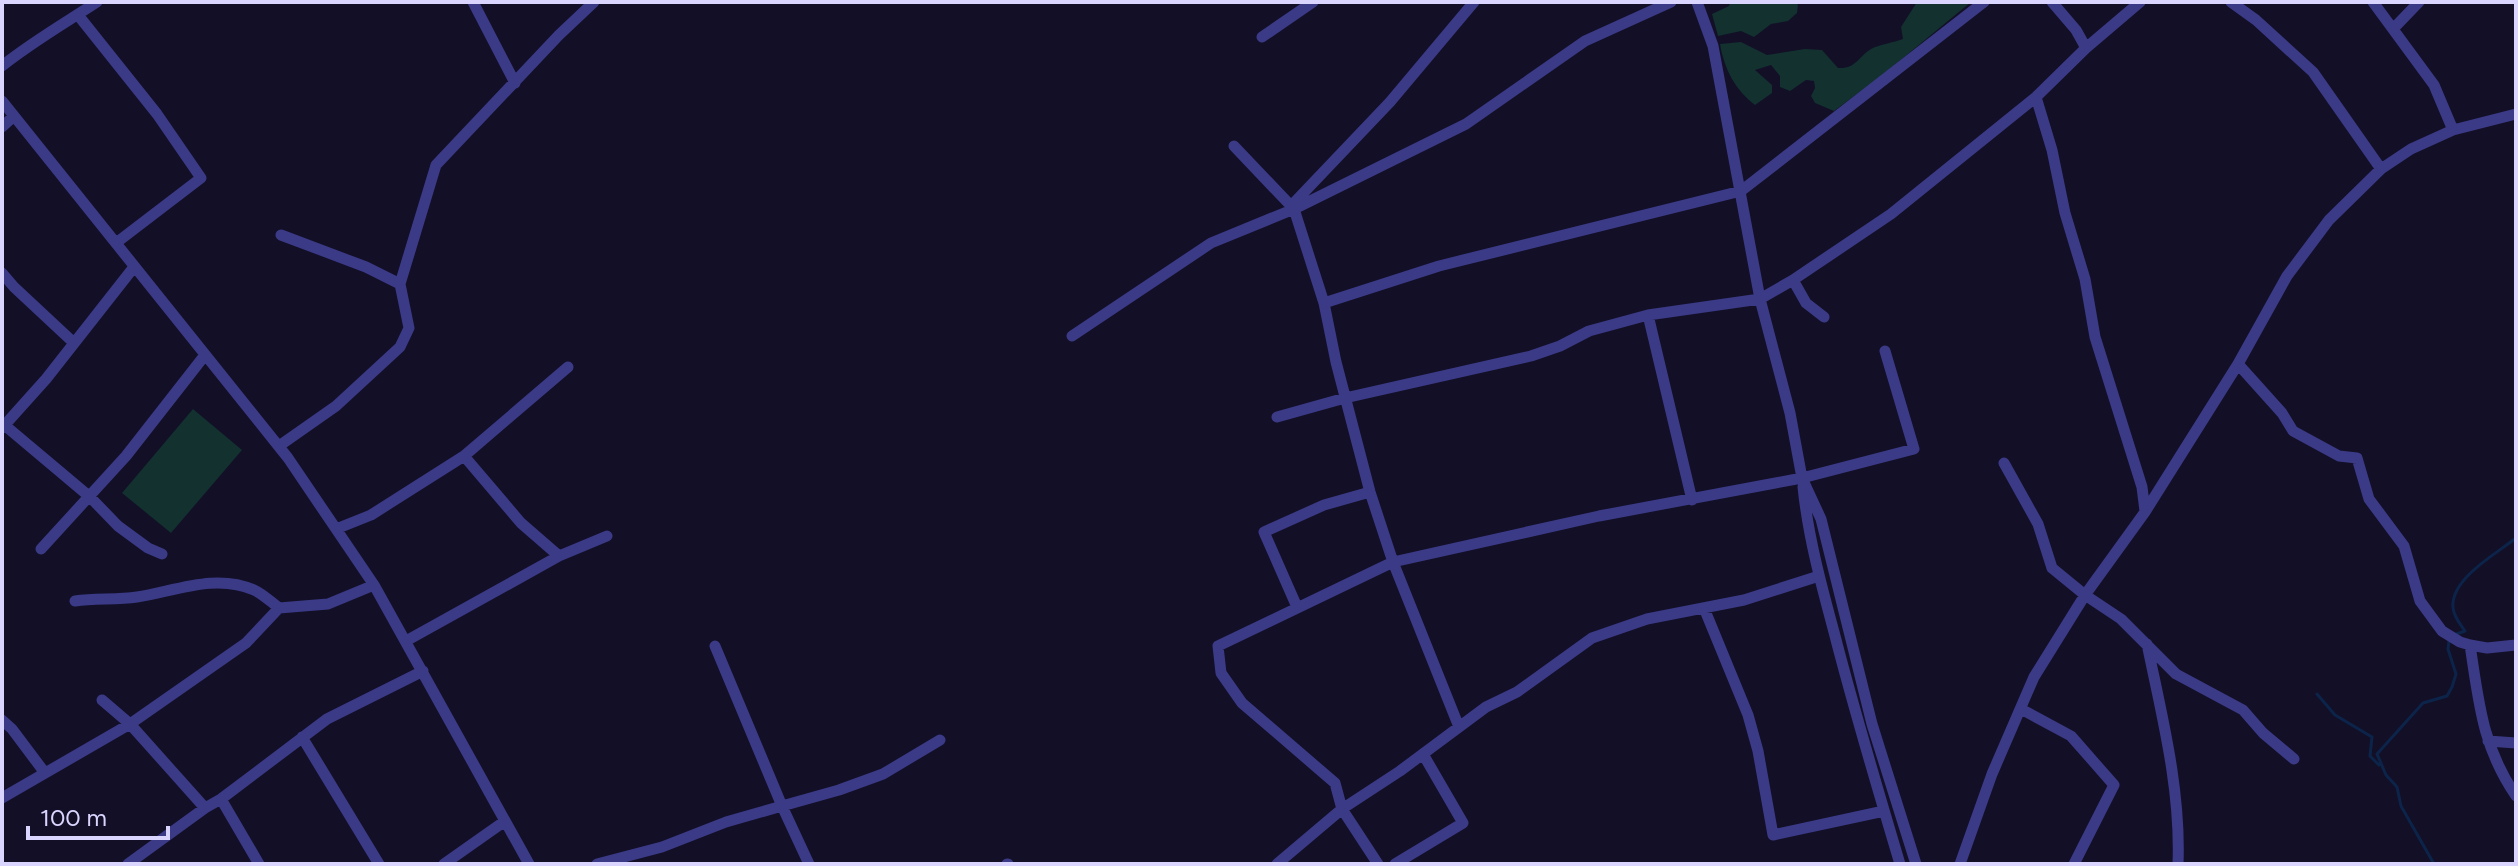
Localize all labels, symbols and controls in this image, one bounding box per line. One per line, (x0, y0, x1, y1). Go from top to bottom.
scale bar (28, 790, 168, 840)
text: 100 m (40, 803, 107, 832)

